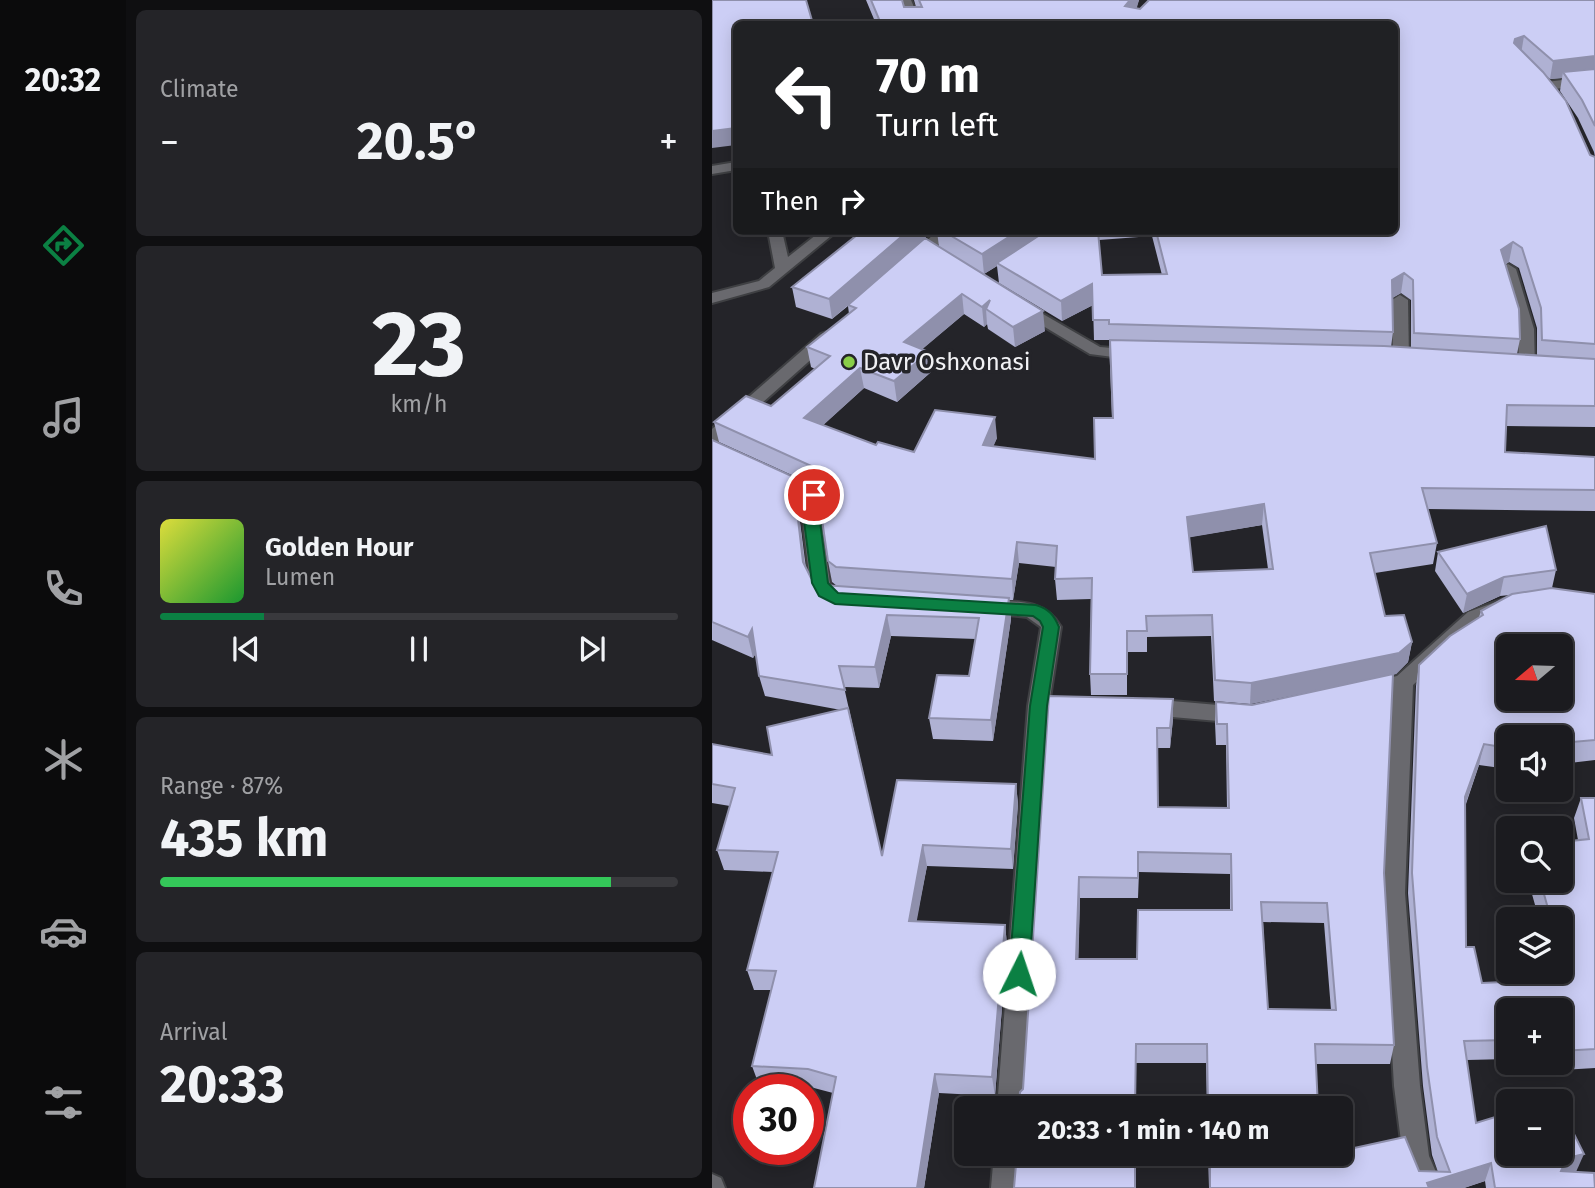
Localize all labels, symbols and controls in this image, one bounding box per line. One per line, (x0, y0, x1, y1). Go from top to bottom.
text: 70 m (876, 46, 980, 105)
icon: left (761, 49, 852, 140)
text: 20:32 (25, 61, 101, 99)
text: Climate (160, 75, 239, 103)
text: Turn left (876, 106, 998, 144)
text: 20.5° (357, 110, 481, 173)
text: − (160, 119, 179, 165)
text: + (659, 119, 678, 165)
icon: right (833, 182, 871, 220)
text: Then (761, 186, 819, 217)
icon: directions (39, 221, 88, 270)
text: 23 (372, 290, 466, 399)
place label: Davr Oshxonasi (863, 348, 1031, 376)
marker: Davr Oshxonasi (841, 354, 857, 370)
text: km/h (391, 390, 447, 418)
icon: music (39, 393, 88, 442)
pin (784, 465, 844, 525)
icon: arrive (795, 476, 833, 514)
text: Golden Hour (265, 532, 413, 563)
text: Lumen (265, 563, 335, 591)
icon: phone (39, 564, 88, 613)
icon: previous (227, 630, 265, 668)
icon: pause (400, 630, 438, 668)
icon: next (573, 630, 611, 668)
north arrow (1496, 634, 1573, 710)
map controls (1496, 634, 1573, 1166)
button: sound (1496, 725, 1573, 802)
icon: climate (39, 735, 88, 784)
text: Range · 87% (160, 772, 283, 800)
text: 435 km (160, 807, 328, 870)
button: search (1496, 816, 1573, 893)
icon: car (39, 907, 88, 956)
button: layers (1496, 907, 1573, 984)
position arrow (982, 937, 1056, 1011)
button: + (1496, 998, 1573, 1075)
text: Arrival (160, 1018, 227, 1046)
text: 20:33 (160, 1053, 285, 1116)
speed limit sign: 30 (733, 1074, 824, 1165)
icon: filters (39, 1078, 88, 1127)
button: − (1496, 1089, 1573, 1166)
text: 20:33 · 1 min · 140 m (1037, 1115, 1270, 1146)

